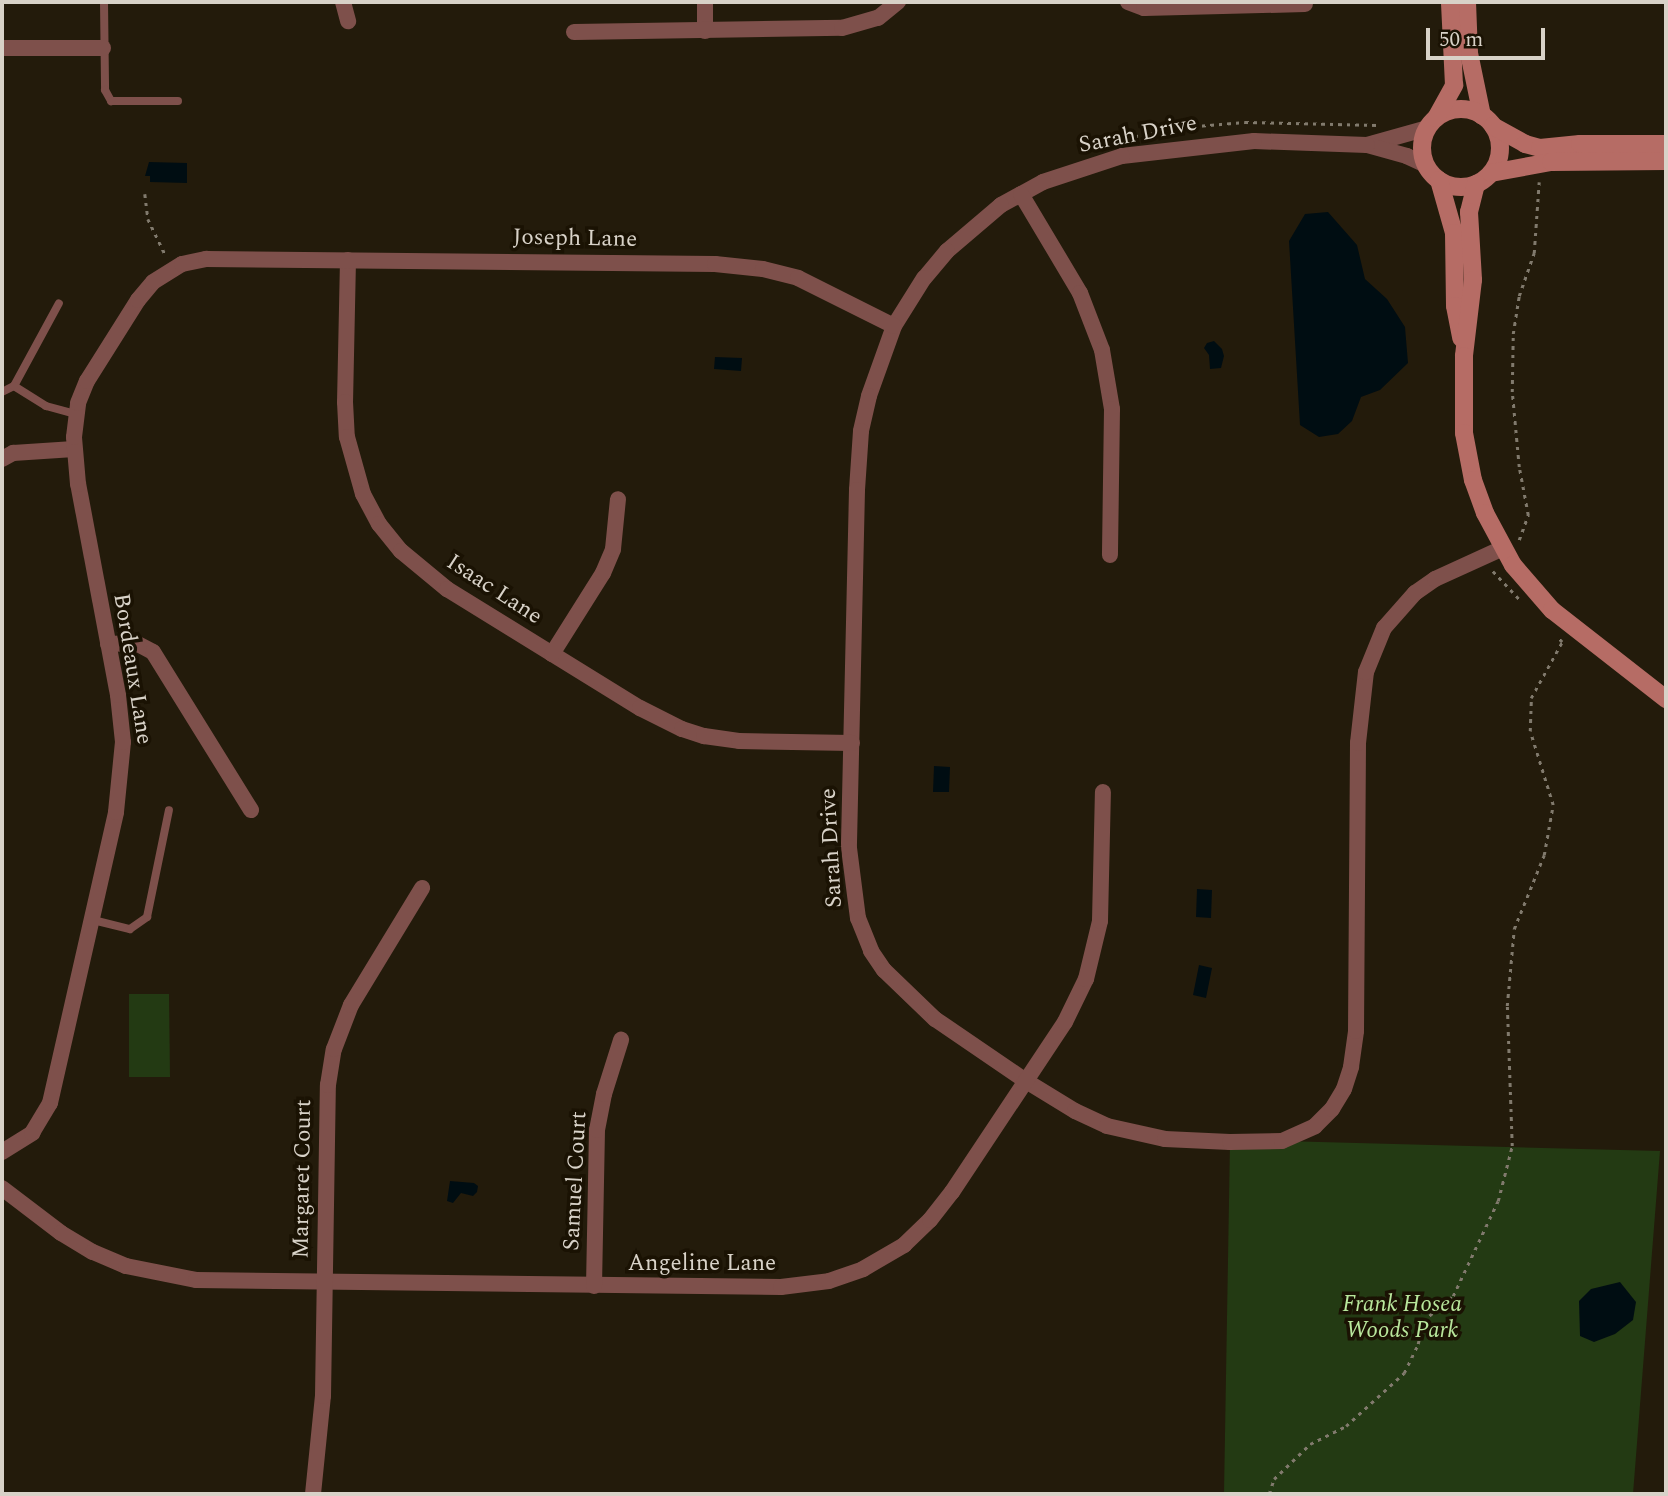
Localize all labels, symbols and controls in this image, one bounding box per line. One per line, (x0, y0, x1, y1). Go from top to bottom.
scale bar (1430, 14, 1549, 58)
text: 50 m (1439, 24, 1483, 56)
street label: Sarah Drive (1077, 110, 1199, 160)
street label: Joseph Lane (513, 224, 637, 254)
street label: Isaac Lane (441, 549, 547, 631)
street label: Bordeaux Lane (106, 591, 158, 747)
street label: Sarah Drive (815, 787, 849, 909)
street label: Margaret Court (288, 1099, 318, 1259)
street label: Samuel Court (559, 1111, 593, 1251)
street label: Angeline Lane (628, 1250, 776, 1278)
park label: Frank Hosea Woods Park (1342, 1291, 1462, 1345)

